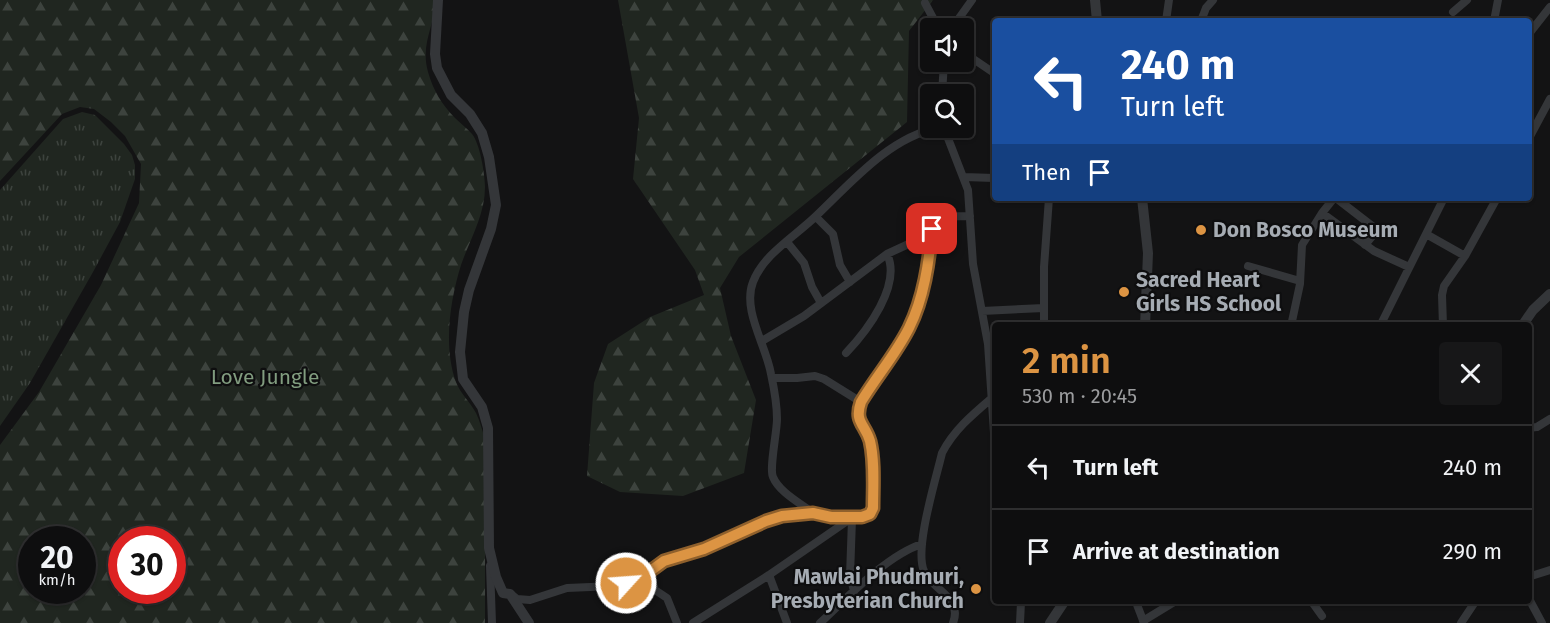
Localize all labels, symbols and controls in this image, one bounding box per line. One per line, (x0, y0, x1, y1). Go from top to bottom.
map controls (920, 18, 974, 138)
button: sound (920, 18, 974, 72)
text: 240 m (1121, 40, 1235, 90)
icon: left (1022, 42, 1100, 120)
button: search (920, 84, 974, 138)
text: Turn left (1121, 91, 1224, 123)
icon: arrive (1083, 156, 1116, 189)
text: Then (1022, 159, 1071, 186)
pin (906, 203, 957, 254)
icon: arrive (915, 212, 948, 245)
place label: Don Bosco Museum (1213, 217, 1398, 243)
marker: Don Bosco Museum (1194, 223, 1208, 237)
place label: Sacred Heart Girls HS School (1136, 267, 1282, 317)
marker: Sacred Heart Girls HS School (1117, 285, 1131, 299)
text: 2 min (1022, 339, 1111, 383)
button: close (1439, 342, 1502, 405)
park label: Love Jungle (211, 364, 319, 390)
text: 530 m · 20:45 (1022, 384, 1137, 408)
icon: left (1022, 451, 1055, 484)
text: Turn left (1073, 454, 1158, 481)
text: 240 m (1443, 454, 1502, 481)
speed limit sign: 30 (108, 526, 186, 604)
icon: arrive (1022, 535, 1055, 568)
text: Arrive at destination (1073, 538, 1280, 565)
text: 290 m (1443, 538, 1502, 565)
text: 20 (40, 540, 74, 576)
position arrow (594, 551, 658, 615)
place label: Mawlai Phudmuri, Presbyterian Church (771, 564, 964, 614)
text: km/h (38, 571, 76, 589)
marker: Mawlai Phudmuri, Presbyterian Church (969, 582, 983, 596)

